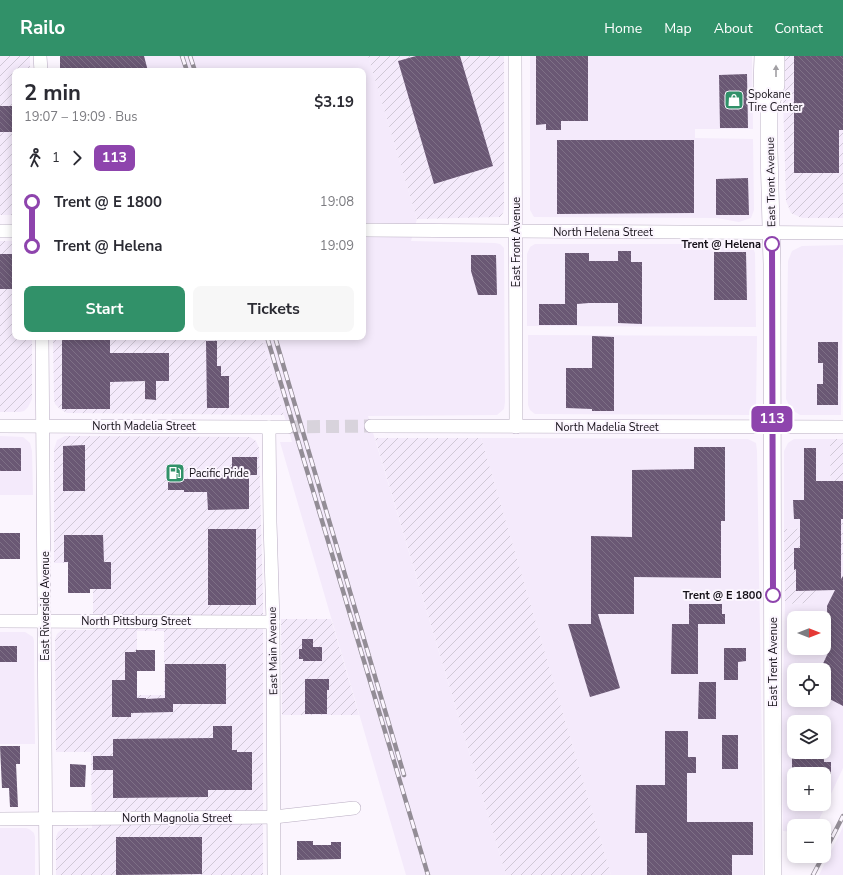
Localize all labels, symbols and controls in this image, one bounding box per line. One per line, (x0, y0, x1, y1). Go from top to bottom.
text: Railo (20, 15, 65, 41)
text: Home (604, 19, 642, 38)
text: Map (664, 19, 692, 38)
text: About (714, 19, 753, 38)
text: Contact (775, 19, 823, 38)
one-way arrow (773, 64, 779, 77)
text: 2 min (24, 78, 81, 108)
place label: Spokane Tire Center (748, 87, 802, 115)
shop icon: Spokane Tire Center (723, 89, 745, 111)
text: $3.19 (314, 92, 354, 112)
text: 19:07 – 19:09 · Bus (24, 108, 138, 126)
street label: East Trent Avenue (763, 137, 779, 227)
icon: walk (24, 147, 46, 169)
icon: forward (66, 147, 88, 169)
text: 113 (102, 148, 127, 167)
text: 1 (52, 149, 60, 167)
text: Trent @ E 1800 (54, 192, 162, 212)
text: 19:08 (320, 193, 354, 211)
street label: East Front Avenue (509, 197, 524, 287)
street label: North Helena Street (553, 225, 653, 240)
text: Trent @ Helena (54, 236, 162, 256)
marker: Trent @ Helena (764, 236, 780, 252)
text: 19:09 (320, 237, 354, 255)
place label: Trent @ Helena (681, 237, 761, 252)
button: Start (24, 286, 185, 332)
button: Tickets (193, 286, 354, 332)
line badge: 113 (749, 406, 795, 432)
text: 113 (759, 409, 785, 428)
street label: North Madelia Street (92, 419, 196, 434)
street label: North Madelia Street (555, 420, 659, 435)
fuel station icon: Pacific Pride (164, 462, 186, 484)
place label: Pacific Pride (189, 466, 249, 481)
street label: East Riverside Avenue (38, 551, 53, 661)
marker: Trent @ E 1800 (765, 587, 781, 603)
place label: Trent @ E 1800 (683, 588, 762, 603)
street label: East Main Avenue (265, 607, 281, 695)
north arrow (787, 611, 831, 655)
map controls (787, 611, 831, 863)
street label: North Pittsburg Street (81, 614, 191, 629)
street label: East Trent Avenue (766, 617, 781, 707)
button: locate (787, 663, 831, 707)
button: layers (787, 715, 831, 759)
button: + (787, 767, 831, 811)
street label: North Magnolia Street (122, 811, 232, 826)
button: − (787, 819, 831, 863)

